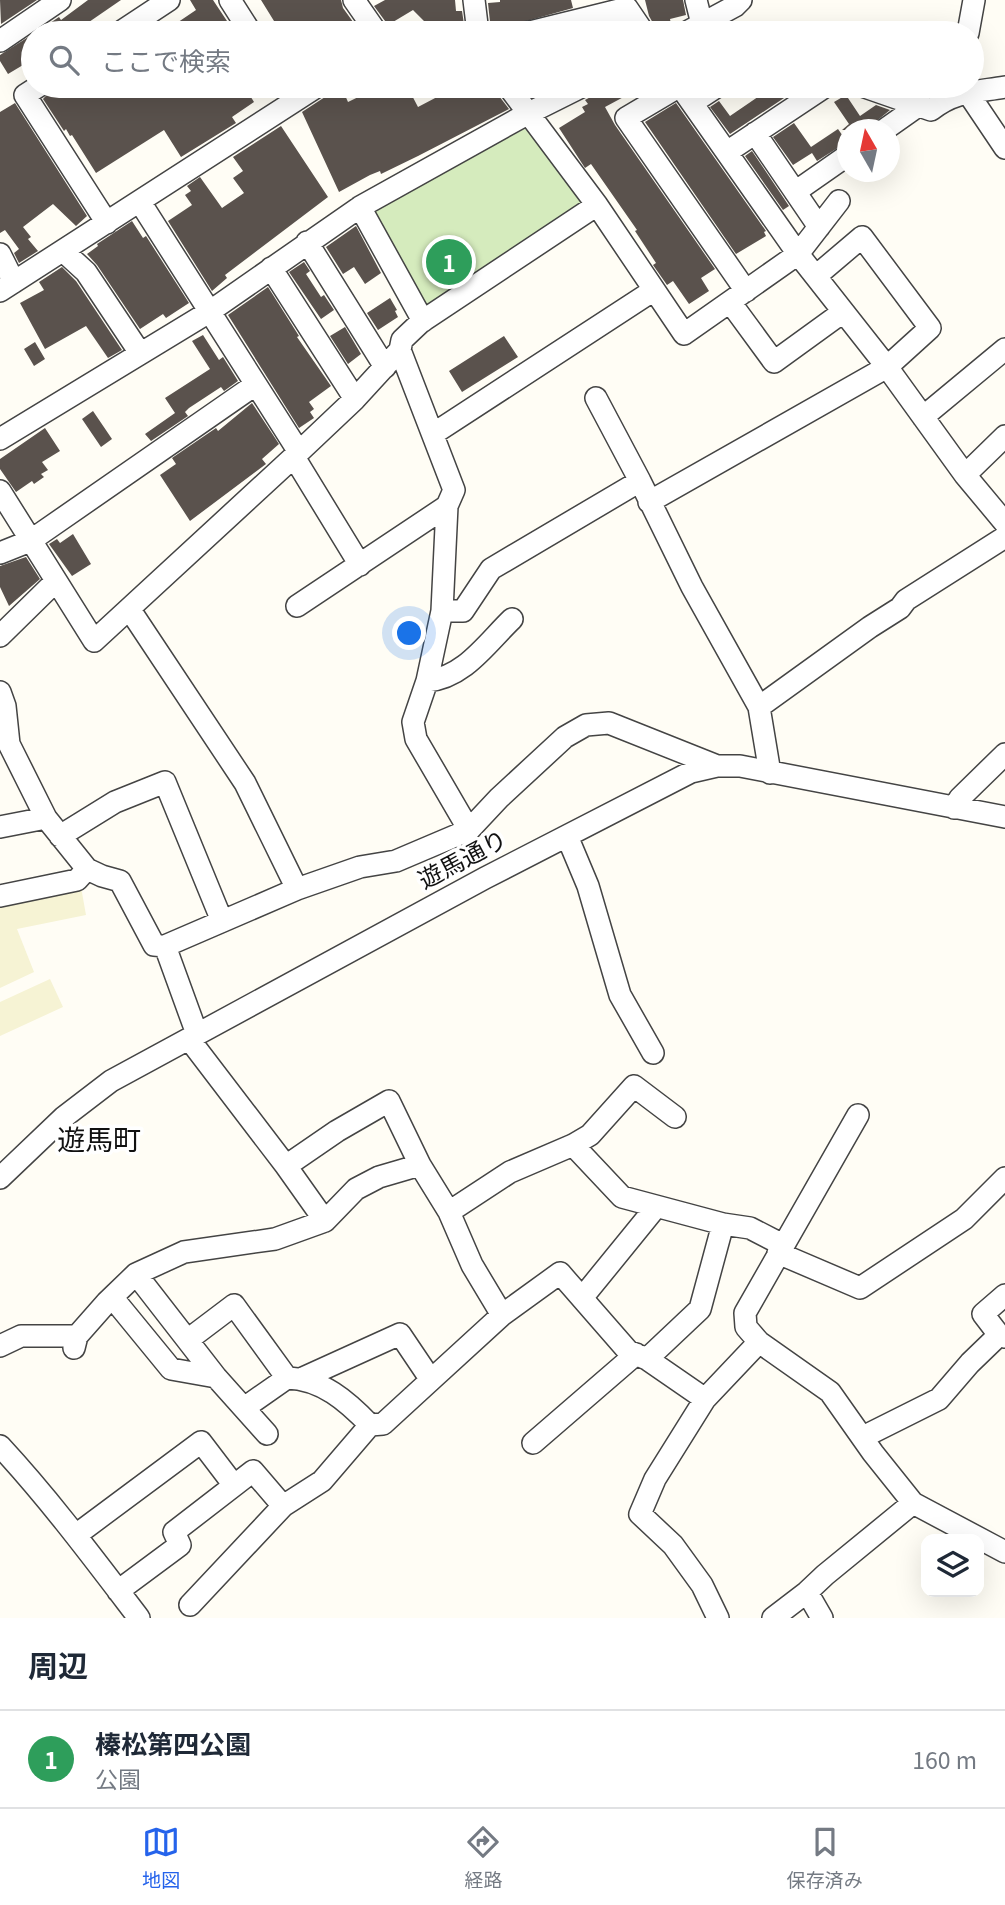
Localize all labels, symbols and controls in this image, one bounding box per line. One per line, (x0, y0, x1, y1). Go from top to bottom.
search box (21, 21, 984, 98)
icon: search (45, 41, 83, 79)
text: ここで検索 (101, 41, 231, 78)
north arrow (837, 119, 900, 182)
pin: 1 (426, 236, 472, 288)
your location (392, 616, 426, 650)
street label: 遊馬通り (411, 820, 512, 896)
district label: 遊馬町 (57, 1118, 141, 1158)
map controls (921, 1534, 984, 1597)
button: layers (921, 1534, 984, 1597)
text: 周辺 (28, 1642, 88, 1686)
text: 榛松第四公園 (95, 1724, 251, 1761)
text: 1 (44, 1742, 58, 1776)
text: 160 m (912, 1742, 977, 1776)
text: 公園 (95, 1761, 141, 1795)
tab: 地図 (142, 1823, 180, 1892)
tab: 経路 (464, 1823, 503, 1892)
tab: 保存済み (787, 1823, 863, 1892)

